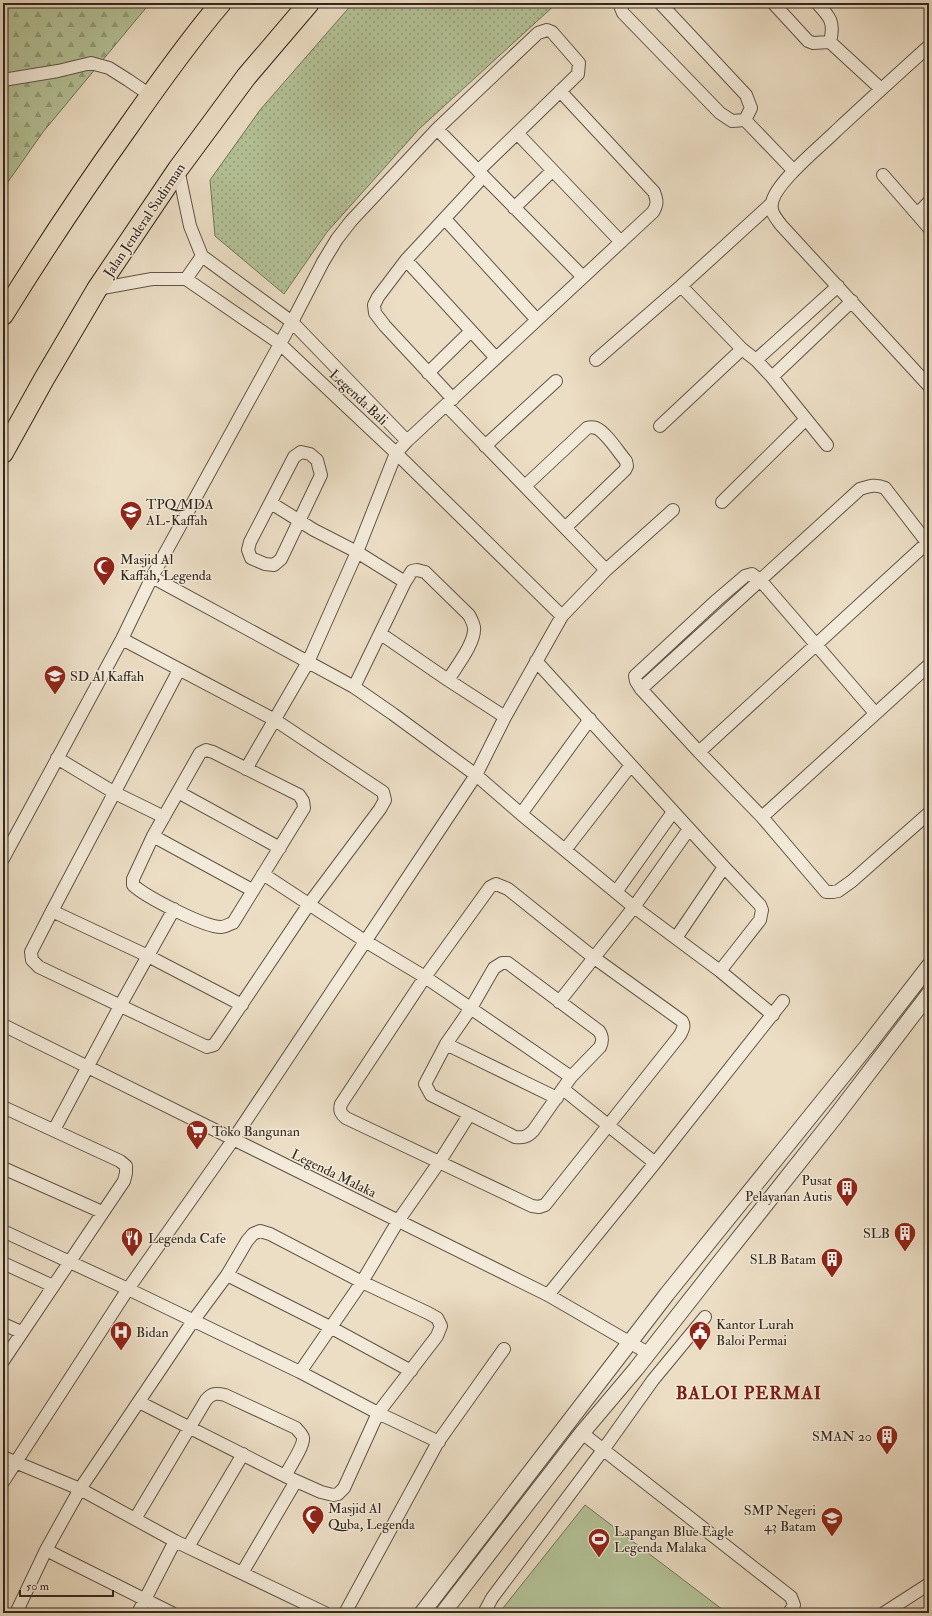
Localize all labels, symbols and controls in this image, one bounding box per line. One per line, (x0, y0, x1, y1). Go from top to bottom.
street label: Jalan Jenderal Sudirman (99, 160, 189, 281)
street label: Legenda Bali (326, 366, 392, 429)
place label: TPQ/MDA AL-Kaffah (145, 496, 214, 529)
school or university icon: TPQ/MDA AL-Kaffah (118, 499, 144, 532)
place label: Masjid Al Kaffah, Legenda (120, 551, 212, 584)
mosque icon: Masjid Al Kaffah, Legenda (91, 554, 117, 587)
school or university icon: SD Al Kaffah (42, 663, 68, 696)
place label: SD Al Kaffah (70, 668, 145, 685)
supermarket icon: Toko Bangunan (184, 1118, 210, 1151)
place label: Toko Bangunan (212, 1123, 300, 1140)
street label: Legenda Malaka (289, 1146, 379, 1201)
place label: Pusat Pelayanan Autis (745, 1172, 832, 1206)
building icon: Pusat Pelayanan Autis (834, 1175, 860, 1208)
building icon: SLB (892, 1220, 918, 1253)
restaurant icon: Legenda Cafe (119, 1225, 145, 1258)
place label: SLB (863, 1225, 890, 1242)
place label: Legenda Cafe (148, 1230, 226, 1247)
building icon: SLB Batam (819, 1246, 845, 1279)
place label: SLB Batam (750, 1251, 816, 1268)
place label: Kantor Lurah Baloi Permai (716, 1316, 794, 1349)
hospital icon: Bidan (108, 1319, 134, 1352)
public building icon: Kantor Lurah Baloi Permai (687, 1319, 713, 1352)
place label: Bidan (136, 1324, 169, 1341)
district label: BALOI PERMAI (676, 1382, 822, 1405)
building icon: SMAN 20 (874, 1423, 900, 1456)
place label: SMAN 20 (812, 1428, 872, 1445)
place label: Masjid Al Quba, Legenda (328, 1500, 415, 1533)
place label: SMP Negeri 43 Batam (744, 1502, 816, 1535)
mosque icon: Masjid Al Quba, Legenda (300, 1503, 326, 1536)
school or university icon: SMP Negeri 43 Batam (819, 1505, 845, 1538)
place label: Lapangan Blue Eagle Legenda Malaka (614, 1523, 734, 1556)
sports icon: Lapangan Blue Eagle Legenda Malaka (586, 1526, 612, 1559)
scale bar (20, 1572, 113, 1598)
text: 50 m (26, 1579, 50, 1594)

